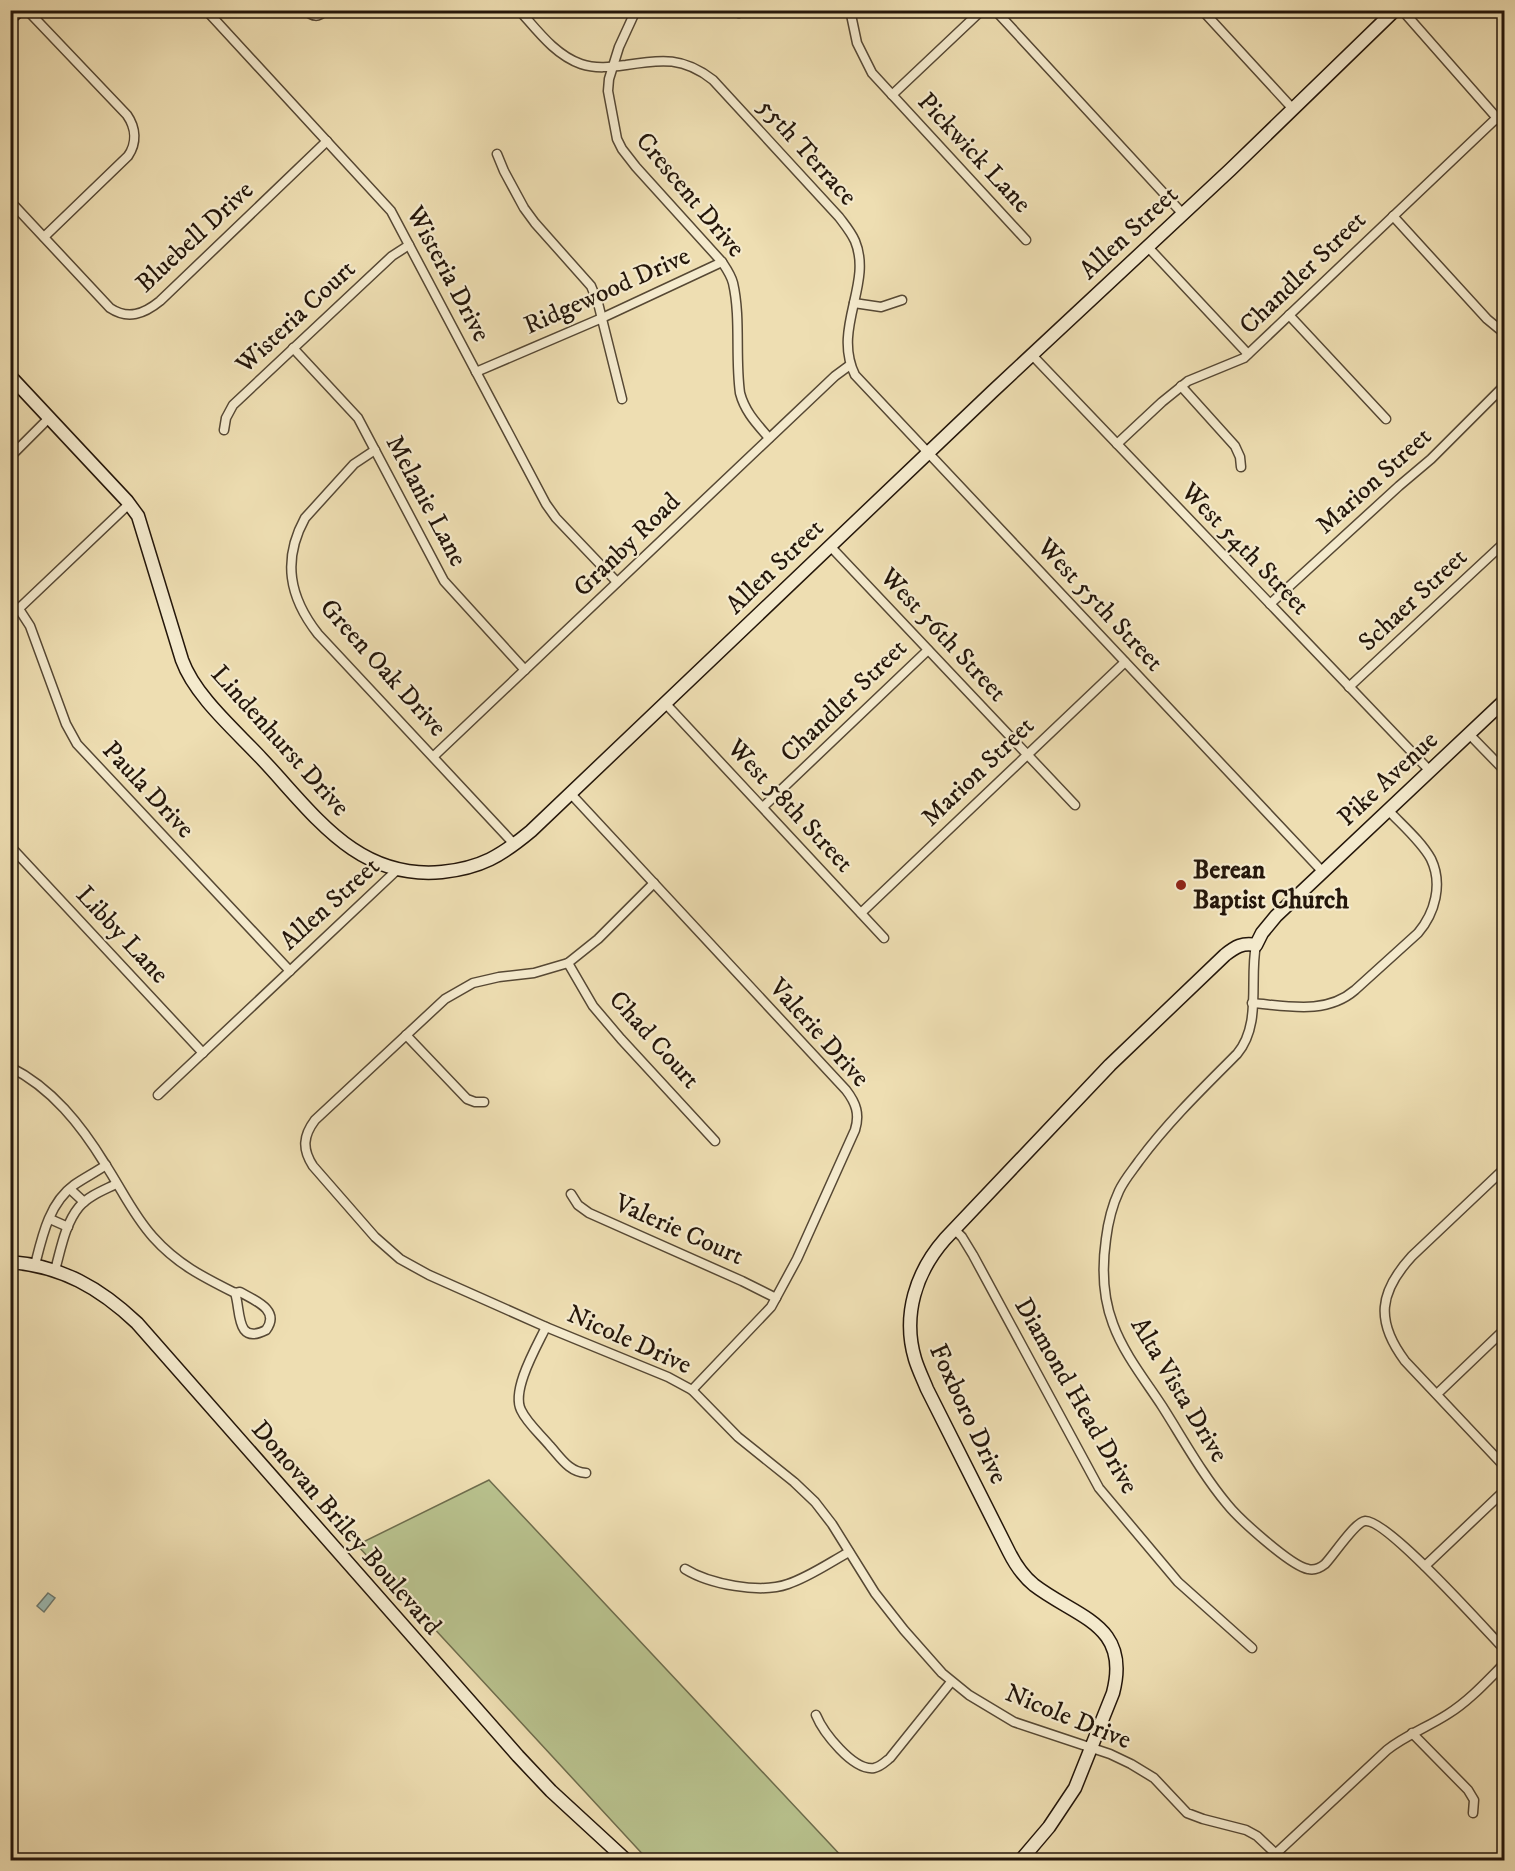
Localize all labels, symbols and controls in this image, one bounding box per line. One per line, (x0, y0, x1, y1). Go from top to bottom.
street label: Pickwick Lane (910, 86, 1038, 220)
street label: 55th Terrace (750, 91, 864, 213)
street label: Crescent Drive (628, 126, 752, 264)
street label: Bluebell Drive (129, 174, 261, 300)
street label: Allen Street (1073, 179, 1185, 287)
street label: Wisteria Drive (398, 200, 498, 348)
street label: Chandler Street (1233, 204, 1373, 342)
street label: Ridgewood Drive (519, 240, 695, 342)
street label: Wisteria Court (229, 253, 363, 382)
street label: Marion Street (1309, 420, 1439, 542)
street label: Melanie Lane (378, 430, 474, 572)
street label: West 54th Street (1173, 475, 1316, 622)
street label: Granby Road (566, 486, 688, 604)
street label: Allen Street (719, 512, 831, 622)
street label: West 55th Street (1029, 531, 1170, 679)
street label: Schaer Street (1352, 541, 1474, 659)
street label: West 56th Street (872, 560, 1014, 709)
street label: Green Oak Drive (312, 592, 454, 744)
street label: Chandler Street (774, 632, 914, 770)
street label: Lindenhurst Drive (203, 658, 357, 824)
street label: Marion Street (915, 710, 1041, 834)
street label: Pike Avenue (1331, 724, 1445, 834)
street label: West 58th Street (719, 732, 860, 880)
street label: Paula Drive (95, 734, 201, 846)
street label: Allen Street (273, 850, 387, 958)
place label: Berean Baptist Church (1193, 854, 1349, 917)
marker: Berean Baptist Church (1174, 878, 1188, 892)
street label: Libby Lane (68, 879, 176, 991)
street label: Valerie Drive (761, 971, 876, 1094)
street label: Chad Court (601, 984, 707, 1096)
street label: Valerie Court (609, 1187, 749, 1273)
street label: Diamond Head Drive (1006, 1292, 1146, 1500)
street label: Nicole Drive (562, 1298, 696, 1382)
street label: Alta Vista Drive (1123, 1311, 1235, 1469)
street label: Foxboro Drive (921, 1339, 1015, 1489)
street label: Donovan Briley Boulevard (244, 1414, 448, 1642)
street label: Nicole Drive (1000, 1677, 1136, 1757)

